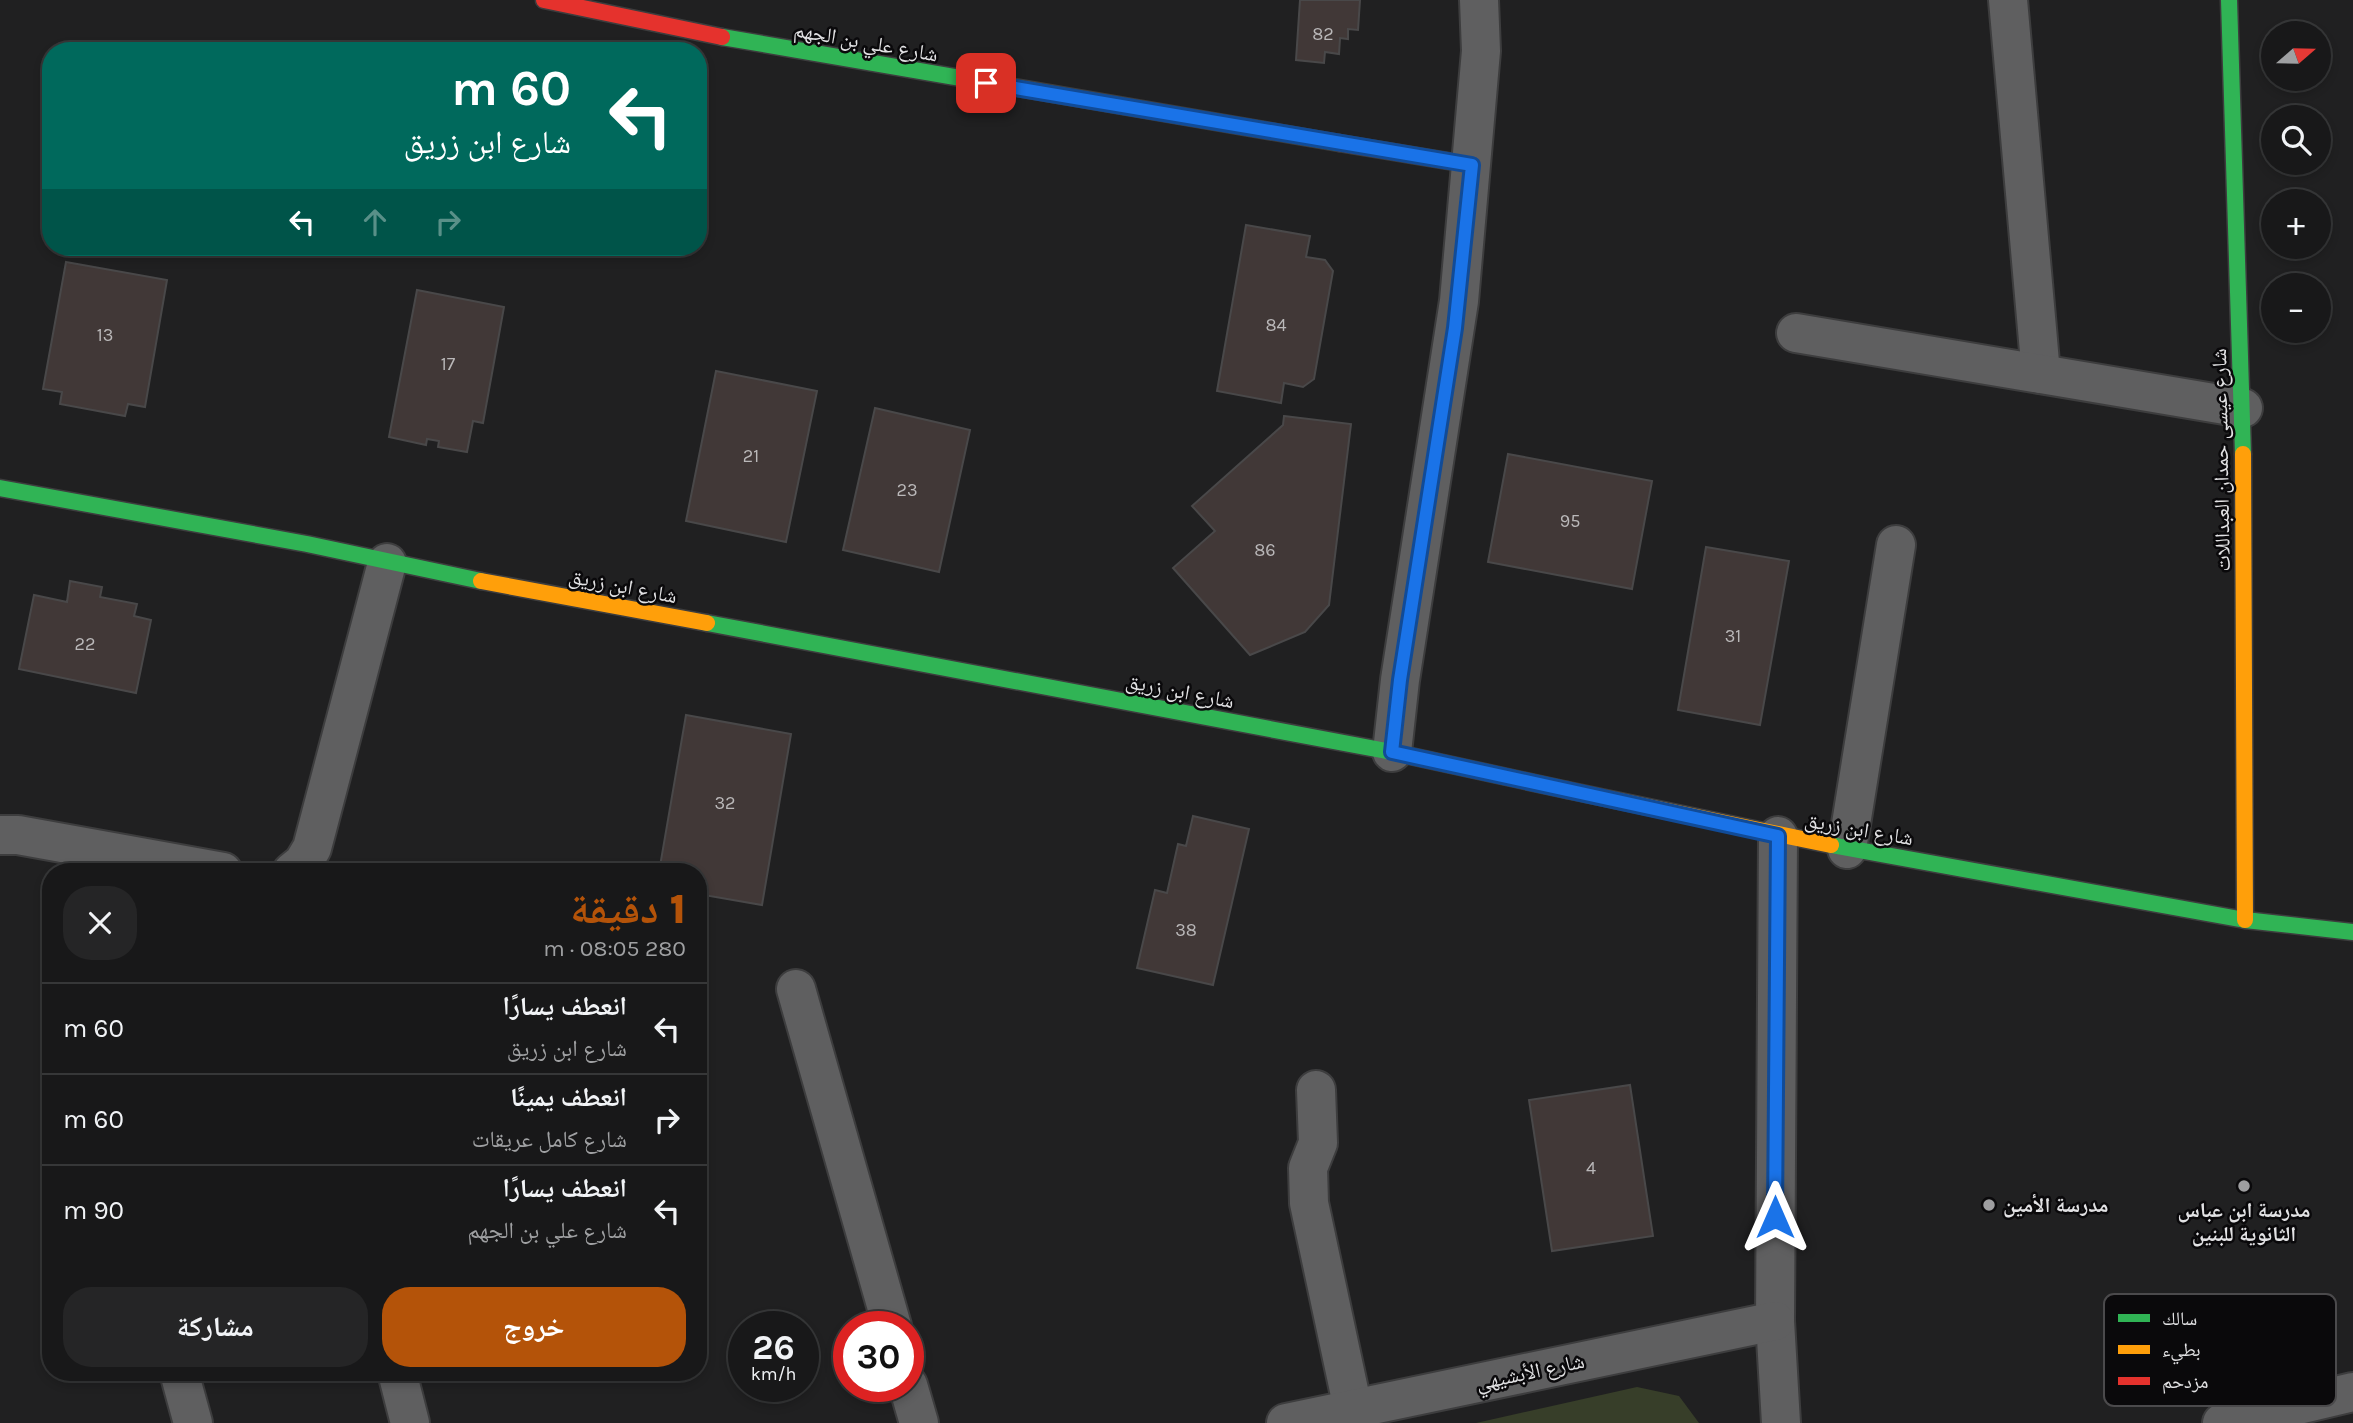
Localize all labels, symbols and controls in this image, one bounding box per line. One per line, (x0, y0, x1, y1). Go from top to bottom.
street label: شارع علي بن الجهم (791, 18, 940, 71)
north arrow (2261, 21, 2331, 91)
map controls (2261, 21, 2331, 343)
house number: 82 (1312, 23, 1334, 45)
pin (956, 53, 1016, 113)
text: 60 m (451, 60, 571, 117)
icon: arrive (967, 64, 1005, 102)
icon: left (595, 70, 686, 161)
button: search (2261, 105, 2331, 175)
text: شارع ابن زريق (404, 124, 571, 161)
button: + (2261, 189, 2331, 259)
icon: left (283, 203, 321, 241)
icon: ahead (356, 203, 394, 241)
icon: right (429, 203, 467, 241)
button: − (2261, 273, 2331, 343)
house number: 84 (1265, 314, 1287, 336)
house number: 13 (97, 324, 113, 346)
street label: شارع عيسى حمدان العبداللات (2207, 348, 2236, 572)
house number: 17 (441, 353, 456, 375)
house number: 21 (743, 445, 759, 467)
house number: 23 (896, 479, 918, 501)
house number: 95 (1560, 510, 1580, 532)
house number: 86 (1254, 539, 1276, 561)
street label: شارع ابن زريق (567, 564, 679, 609)
house number: 31 (1725, 625, 1741, 647)
house number: 22 (75, 633, 95, 655)
street label: شارع ابن زريق (1124, 669, 1236, 714)
house number: 32 (714, 792, 736, 814)
street label: شارع ابن زريق (1803, 808, 1915, 851)
text: 1 دقيقة (570, 884, 686, 934)
button: close (63, 886, 137, 960)
house number: 38 (1175, 919, 1197, 941)
text: 280 m · 08:05 (543, 935, 686, 962)
text: انعطف يسارًا (503, 991, 627, 1022)
icon: left (648, 1010, 686, 1048)
text: 60 m (63, 1013, 124, 1044)
text: شارع ابن زريق (507, 1035, 627, 1062)
text: انعطف يمينًا (510, 1082, 627, 1113)
icon: right (648, 1101, 686, 1139)
text: 60 m (63, 1104, 124, 1135)
text: شارع كامل عريقات (472, 1126, 627, 1153)
house number: 4 (1586, 1157, 1596, 1179)
text: انعطف يسارًا (503, 1173, 627, 1204)
marker: مدرسة ابن عباس الثانوية للبنين (2236, 1178, 2252, 1194)
position arrow (1738, 1180, 1812, 1254)
icon: left (648, 1192, 686, 1230)
place label: مدرسة الأمين (2003, 1193, 2108, 1218)
text: 90 m (63, 1195, 124, 1226)
marker: مدرسة الأمين (1981, 1197, 1997, 1213)
place label: مدرسة ابن عباس الثانوية للبنين (2178, 1198, 2310, 1247)
text: شارع علي بن الجهم (467, 1217, 627, 1244)
button: مشاركة (63, 1287, 368, 1367)
button: خروج (382, 1287, 686, 1367)
legend (2104, 1294, 2336, 1406)
text: سالك (2162, 1308, 2197, 1330)
speed limit sign: 30 (833, 1311, 924, 1402)
text: 26 (752, 1327, 795, 1368)
text: بطيء (2162, 1339, 2201, 1365)
street label: شارع الأبشيهي (1473, 1349, 1587, 1399)
text: km/h (751, 1363, 796, 1385)
text: مزدحم (2162, 1371, 2208, 1394)

